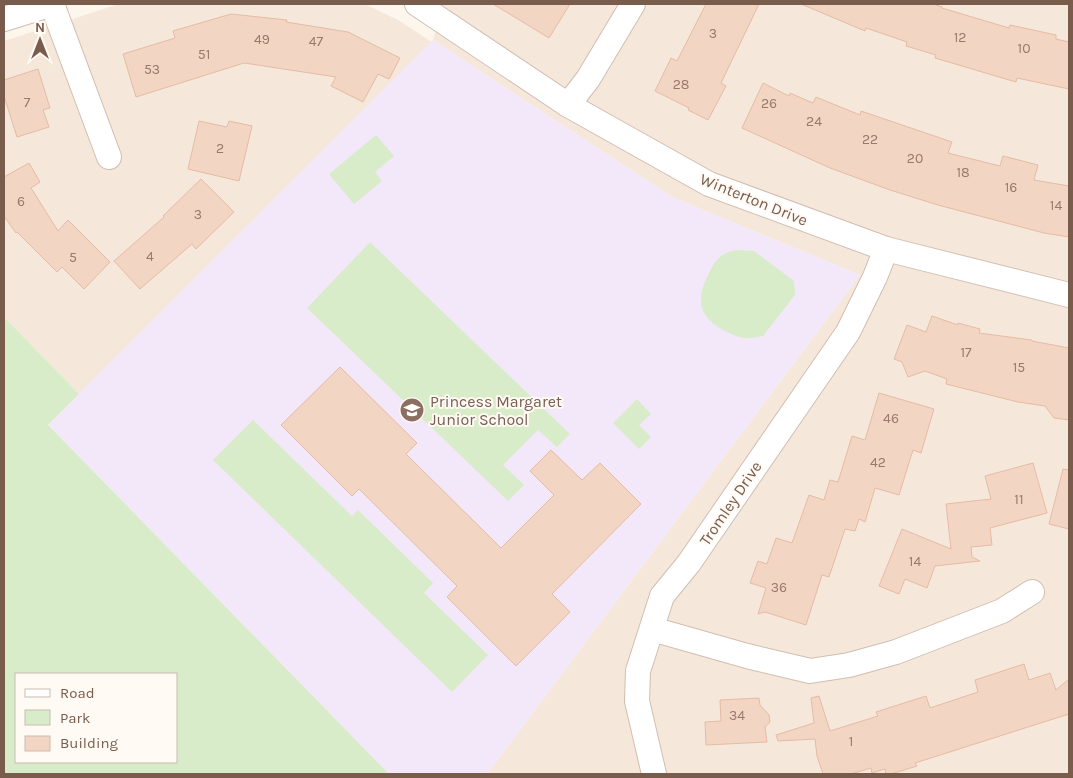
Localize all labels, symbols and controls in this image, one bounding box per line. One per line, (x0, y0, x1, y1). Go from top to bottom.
north arrow (15, 15, 65, 65)
text: N (35, 19, 45, 36)
house number: 3 (709, 25, 717, 42)
house number: 12 (954, 29, 966, 46)
house number: 49 (254, 31, 270, 48)
house number: 47 (309, 33, 324, 50)
house number: 10 (1018, 40, 1030, 57)
house number: 51 (198, 46, 210, 63)
house number: 53 (144, 61, 160, 78)
house number: 28 (673, 76, 689, 93)
house number: 7 (24, 94, 31, 111)
house number: 26 (761, 95, 777, 112)
house number: 24 (806, 113, 822, 130)
house number: 22 (862, 131, 878, 148)
house number: 2 (216, 140, 224, 157)
house number: 20 (907, 150, 923, 167)
house number: 18 (956, 164, 970, 181)
street label: Winterton Drive (697, 169, 810, 230)
house number: 16 (1005, 179, 1017, 196)
house number: 6 (17, 193, 25, 210)
house number: 14 (1050, 197, 1062, 214)
house number: 3 (194, 206, 202, 223)
house number: 4 (146, 248, 154, 265)
house number: 5 (69, 249, 77, 266)
house number: 17 (960, 344, 972, 361)
house number: 15 (1013, 359, 1025, 376)
place label: Princess Margaret Junior School (430, 392, 562, 429)
school or university icon: Princess Margaret Junior School (399, 397, 425, 423)
house number: 46 (883, 410, 899, 427)
house number: 42 (870, 454, 886, 471)
street label: Tromley Drive (695, 457, 766, 549)
house number: 11 (1014, 491, 1024, 508)
house number: 14 (909, 553, 921, 570)
house number: 36 (771, 579, 787, 596)
legend (15, 673, 178, 763)
text: Road (60, 684, 95, 702)
house number: 34 (729, 707, 745, 724)
text: Park (60, 709, 90, 727)
house number: 1 (849, 733, 853, 750)
text: Building (60, 734, 118, 752)

